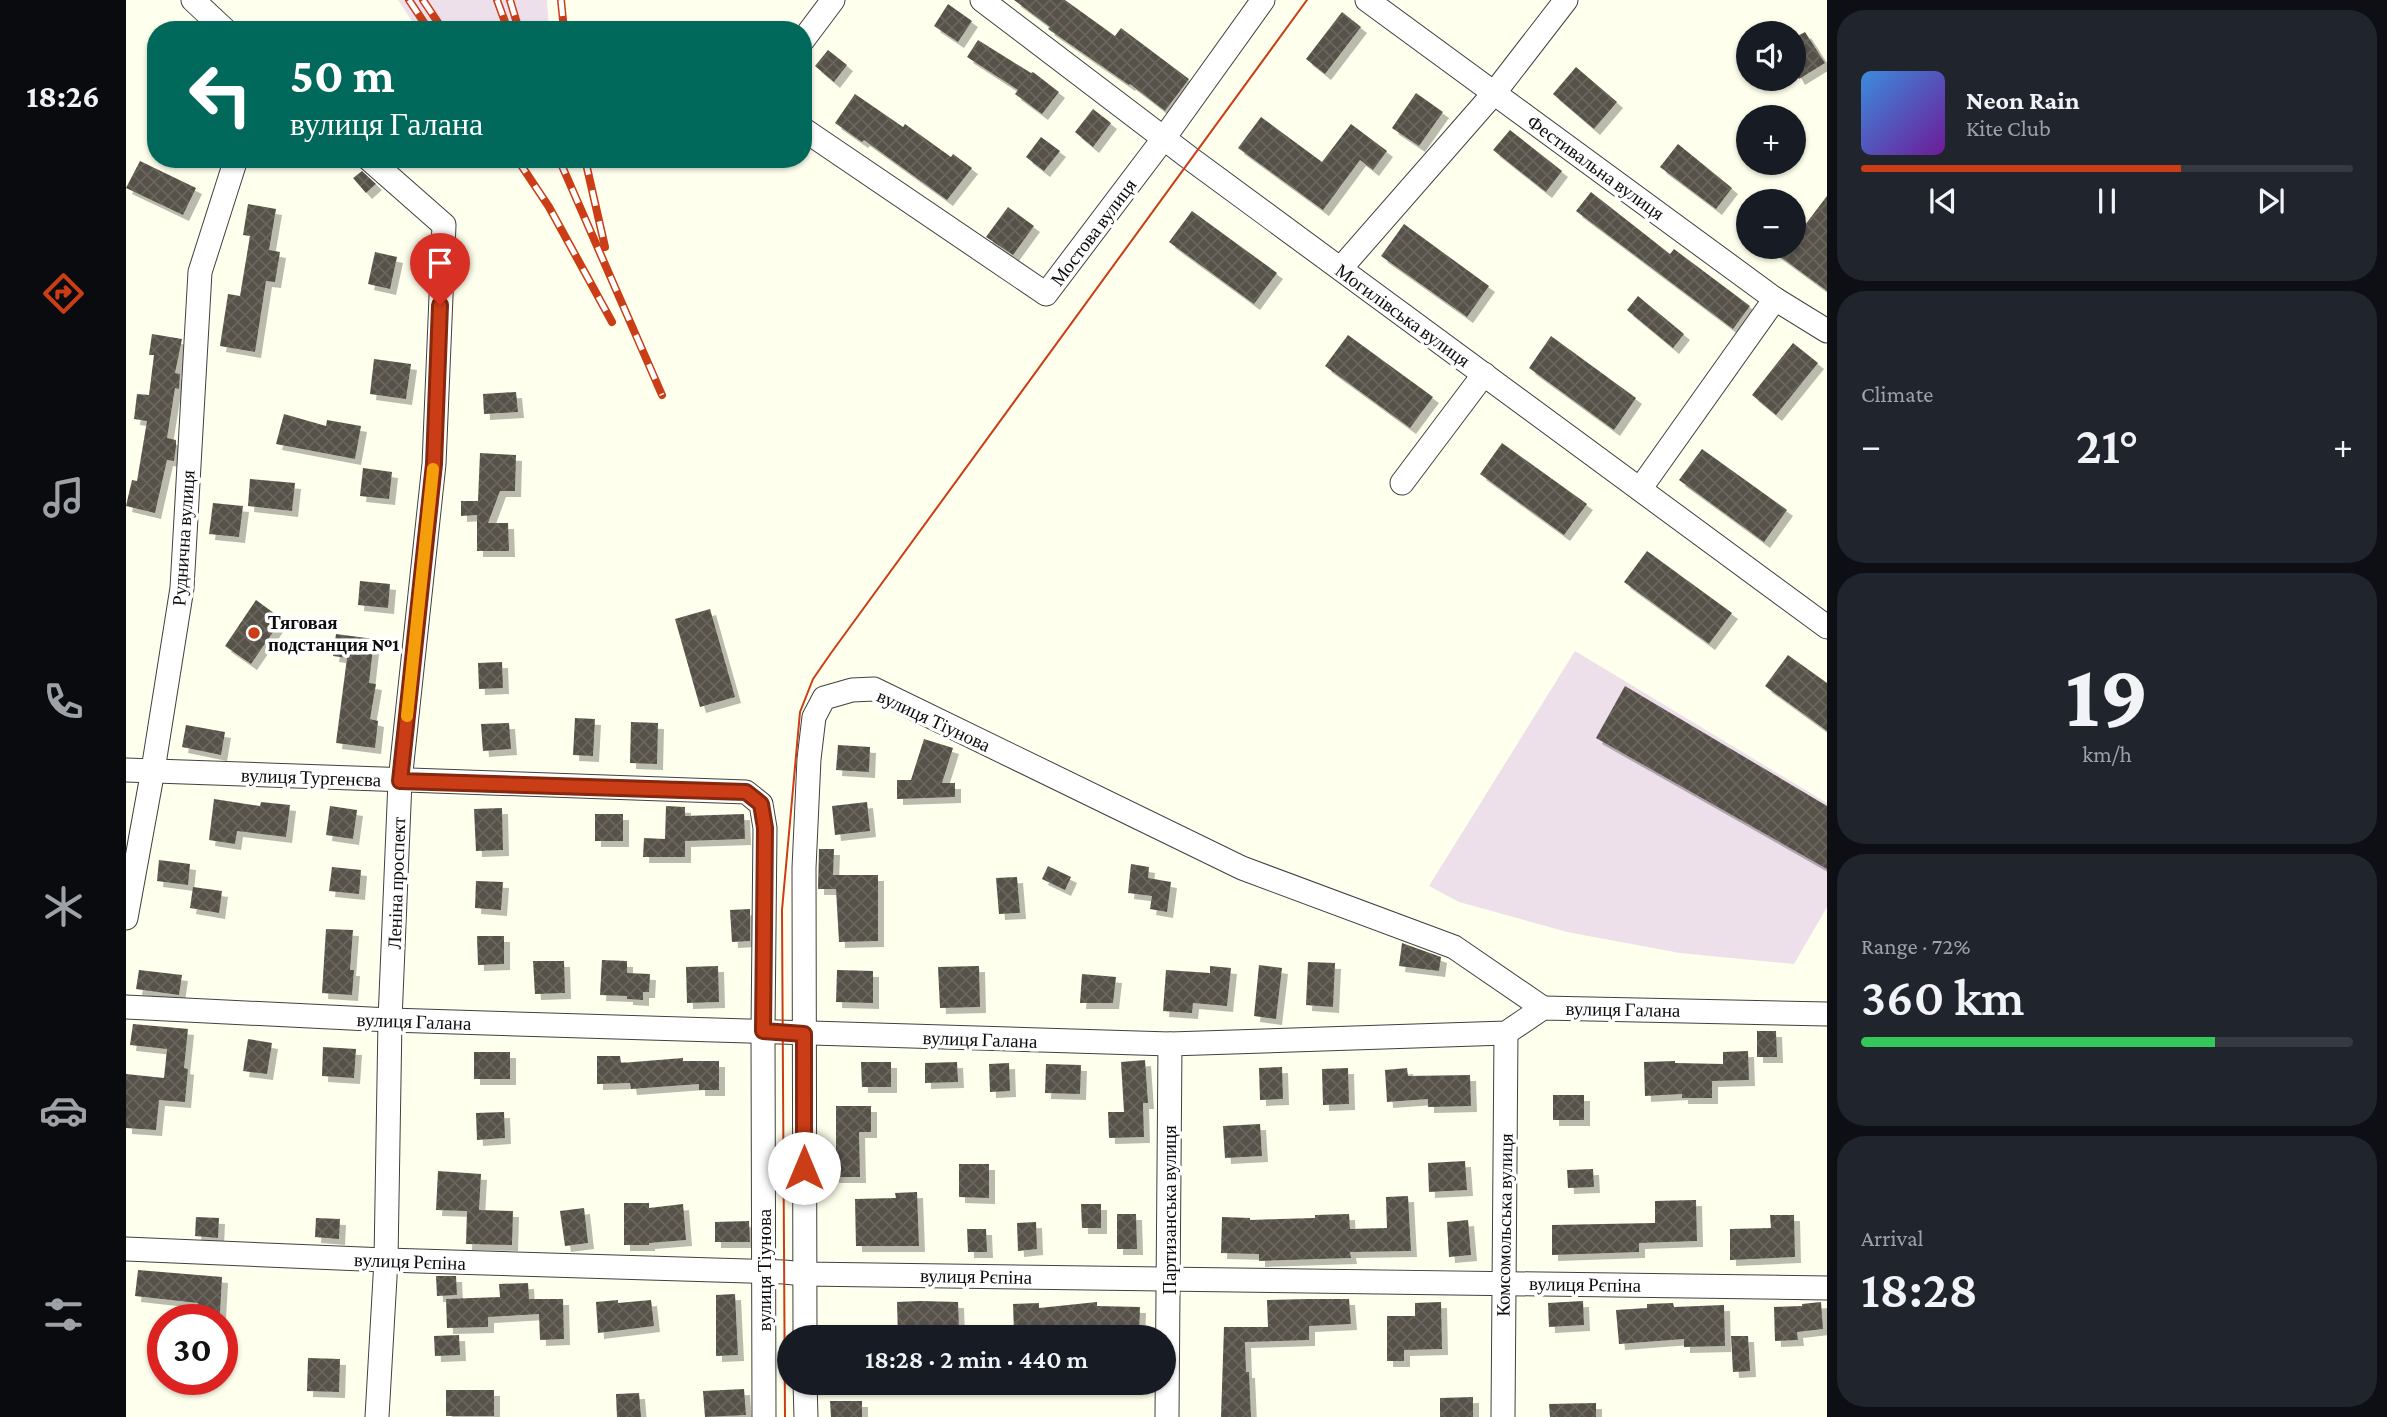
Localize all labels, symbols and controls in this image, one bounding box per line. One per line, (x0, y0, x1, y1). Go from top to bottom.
map controls (1736, 21, 1806, 259)
button: sound (1736, 21, 1806, 91)
text: 50 m (290, 48, 395, 103)
icon: left (175, 49, 266, 140)
text: 18:26 (26, 78, 100, 114)
text: Neon Rain (1966, 86, 2080, 115)
button: + (1736, 105, 1806, 175)
text: вулиця Галана (290, 106, 483, 142)
street label: Фестивальна вулиця (1523, 111, 1668, 224)
text: Kite Club (1966, 115, 2051, 141)
street label: Мостова вулиця (1046, 174, 1141, 290)
icon: previous (1924, 182, 1962, 220)
icon: pause (2088, 182, 2126, 220)
icon: next (2252, 182, 2290, 220)
button: − (1736, 189, 1806, 259)
pin (410, 233, 470, 305)
icon: arrive (421, 244, 459, 282)
street label: Могилівська вулиця (1331, 260, 1474, 371)
icon: directions (39, 269, 88, 318)
text: Climate (1861, 381, 1933, 407)
text: 21° (2076, 416, 2138, 474)
text: − (1861, 424, 1881, 466)
text: + (2333, 424, 2353, 466)
street label: Руднична вулиця (168, 469, 199, 607)
icon: music (39, 473, 88, 522)
place label: Тяговая подстанция №1 (268, 612, 399, 655)
marker: Тяговая подстанция №1 (246, 625, 262, 641)
text: 19 (2065, 644, 2149, 746)
icon: phone (39, 677, 88, 726)
street label: вулиця Тіунова (874, 685, 994, 756)
text: km/h (2082, 741, 2132, 767)
street label: вулиця Тургенєва (241, 765, 382, 790)
street label: Леніна проспект (384, 816, 409, 950)
icon: climate (39, 882, 88, 931)
text: Range · 72% (1861, 933, 1970, 959)
text: 360 km (1861, 968, 2025, 1026)
street label: вулиця Галана (1565, 998, 1681, 1021)
street label: вулиця Галана (356, 1009, 472, 1034)
street label: вулиця Галана (922, 1027, 1038, 1052)
icon: car (39, 1086, 88, 1135)
street label: Партизанська вулиця (1159, 1125, 1180, 1295)
position arrow (767, 1131, 841, 1205)
street label: Комсомольська вулиця (1492, 1133, 1517, 1317)
street label: вулиця Тіунова (754, 1208, 775, 1331)
text: Arrival (1861, 1225, 1924, 1251)
street label: вулиця Рєпіна (354, 1249, 467, 1274)
text: 18:28 (1861, 1260, 1978, 1318)
street label: вулиця Рєпіна (920, 1265, 1033, 1288)
street label: вулиця Рєпіна (1529, 1273, 1642, 1296)
icon: filters (39, 1290, 88, 1339)
speed limit sign: 30 (147, 1304, 238, 1395)
text: 18:28 · 2 min · 440 m (865, 1345, 1088, 1374)

